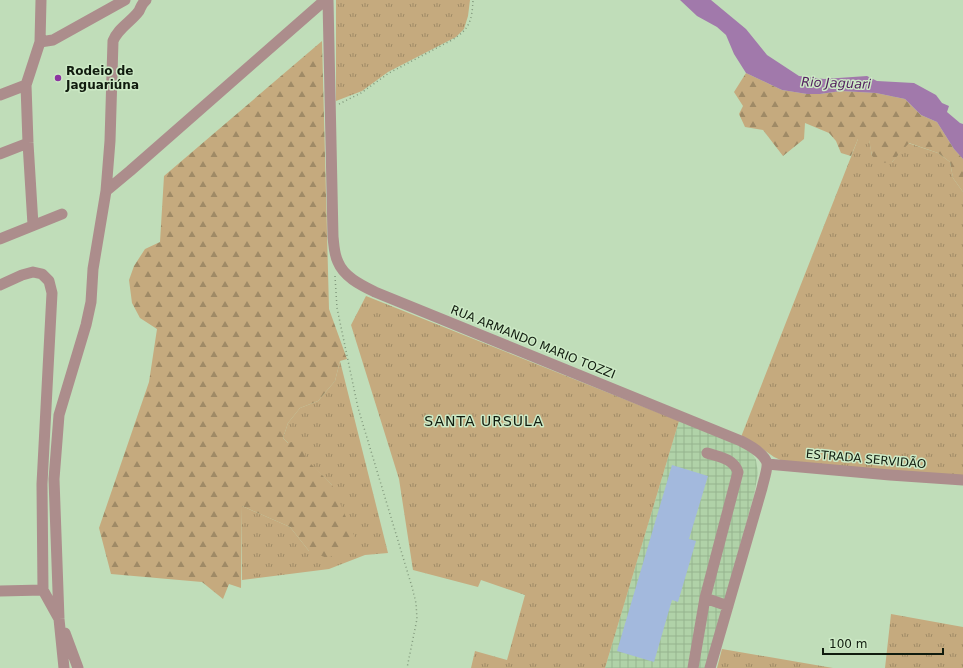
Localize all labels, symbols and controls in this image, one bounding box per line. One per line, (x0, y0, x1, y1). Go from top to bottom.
place label: Rodeio de Jaguariúna (65, 64, 139, 92)
marker: Rodeio de Jaguariúna (53, 73, 63, 83)
water label: Rio Jaguari (801, 74, 872, 92)
street label: RUA ARMANDO MARIO TOZZI (449, 303, 617, 381)
district label: SANTA URSULA (424, 413, 544, 429)
street label: ESTRADA SERVIDÃO (805, 446, 927, 471)
scale bar (823, 630, 943, 656)
text: 100 m (829, 637, 867, 651)

